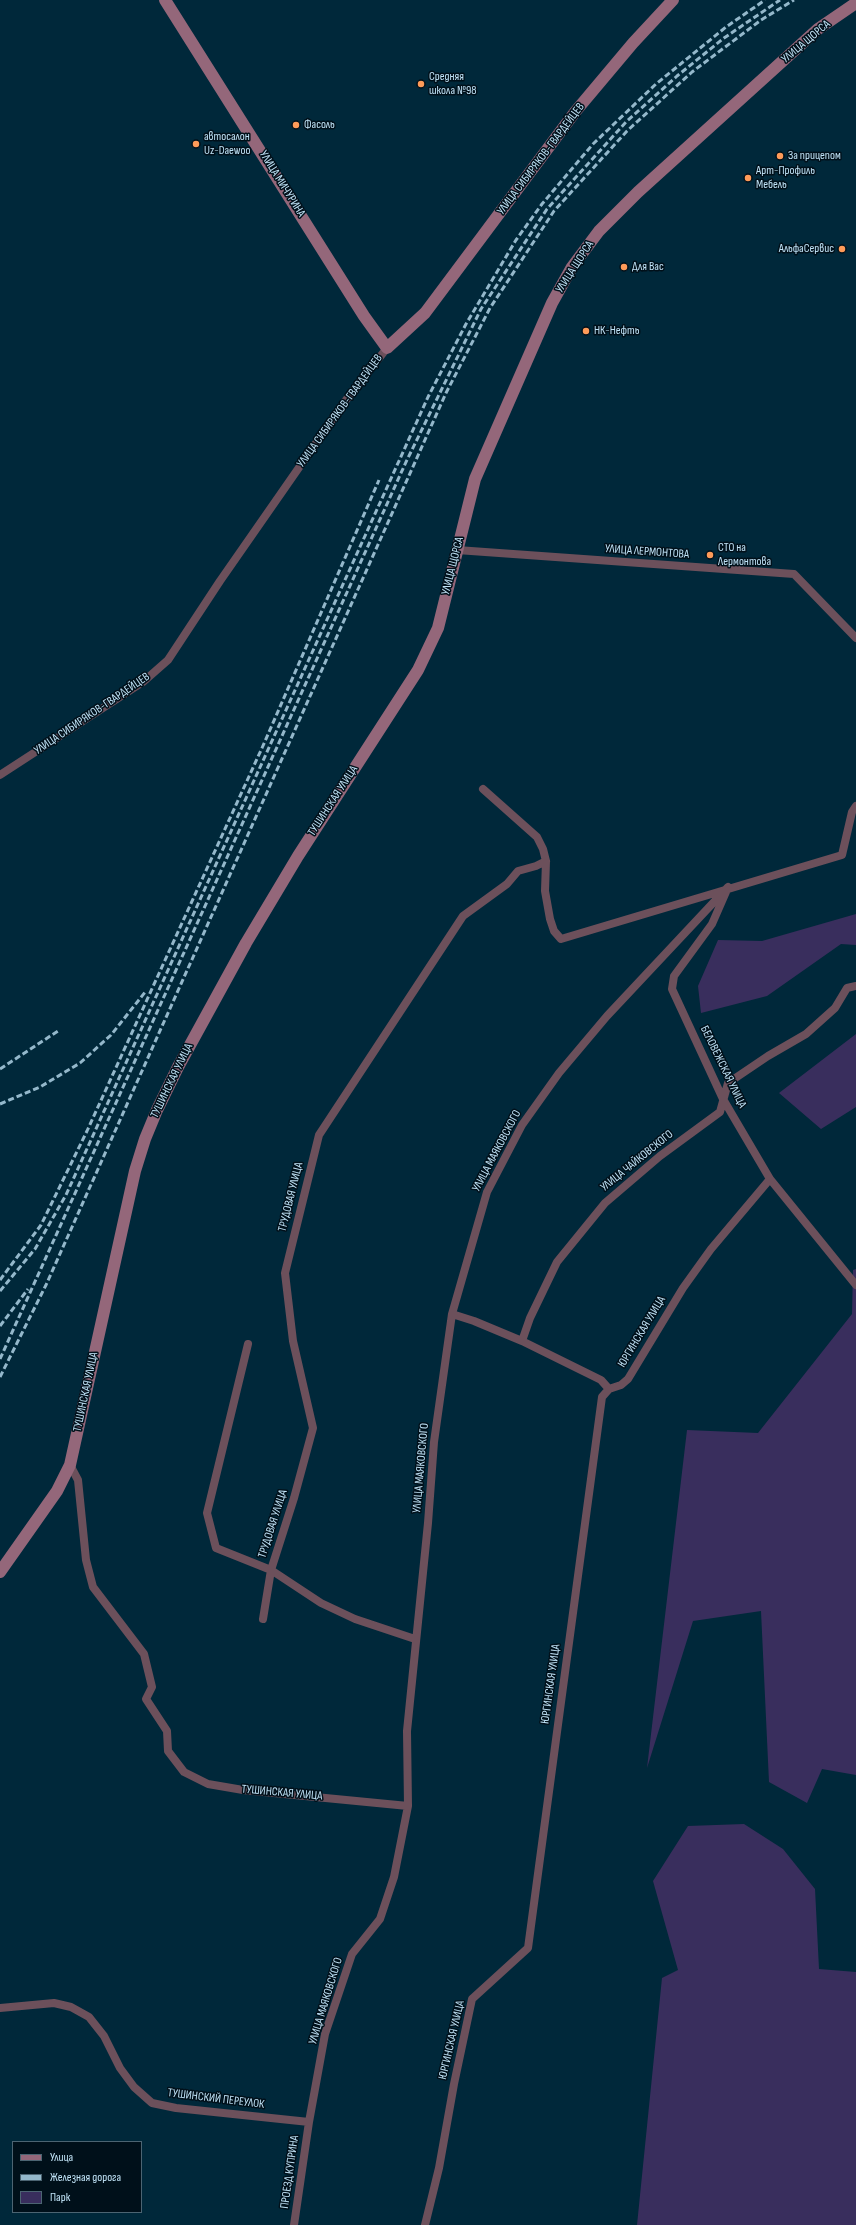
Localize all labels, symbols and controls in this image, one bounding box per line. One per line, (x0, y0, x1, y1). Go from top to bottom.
street label: УЛИЦА ЩОРСА (779, 17, 833, 67)
place label: Средняя школа №98 (429, 70, 476, 98)
marker: Средняя школа №98 (416, 79, 426, 89)
street label: УЛИЦА СИБИРЯКОВ-ГВАРДЕЙЦЕВ (494, 100, 588, 218)
place label: Фасоль (304, 118, 335, 132)
marker: Фасоль (291, 120, 301, 130)
place label: автосалон Uz-Daewoo (204, 130, 250, 158)
marker: автосалон Uz-Daewoo (191, 139, 201, 149)
street label: УЛИЦА МИЧУРИНА (256, 148, 308, 220)
place label: За прицепом (788, 149, 841, 163)
marker: За прицепом (775, 151, 785, 161)
place label: Арт-Профиль Мебель (756, 164, 815, 192)
marker: Арт-Профиль Мебель (743, 173, 753, 183)
street label: УЛИЦА ЩОРСА (553, 238, 597, 296)
place label: АльфаСервис (779, 242, 834, 256)
marker: АльфаСервис (837, 244, 847, 254)
place label: Для Вас (632, 260, 664, 274)
marker: Для Вас (619, 262, 629, 272)
place label: НК-Нефть (594, 324, 640, 338)
marker: НК-Нефть (581, 326, 591, 336)
street label: УЛИЦА СИБИРЯКОВ-ГВАРДЕЙЦЕВ (294, 352, 386, 470)
street label: УЛИЦА ЩОРСА (439, 536, 467, 596)
place label: СТО на Лермонтова (718, 541, 771, 569)
street label: УЛИЦА ЛЕРМОНТОВА (604, 542, 690, 562)
marker: СТО на Лермонтова (705, 550, 715, 560)
street label: УЛИЦА СИБИРЯКОВ-ГВАРДЕЙЦЕВ (31, 670, 153, 758)
street label: ТУШИНСКАЯ УЛИЦА (305, 763, 361, 839)
street label: БЕЛОВЕЖСКАЯ УЛИЦА (697, 1023, 749, 1111)
street label: ТУШИНСКАЯ УЛИЦА (148, 1041, 196, 1121)
street label: УЛИЦА МАЯКОВСКОГО (469, 1108, 525, 1194)
street label: УЛИЦА ЧАЙКОВСКОГО (598, 1127, 676, 1195)
street label: ТРУДОВАЯ УЛИЦА (275, 1161, 307, 1233)
street label: ЮРГИНСКАЯ УЛИЦА (615, 1294, 669, 1370)
street label: ТУШИНСКАЯ УЛИЦА (71, 1351, 101, 1433)
street label: УЛИЦА МАЯКОВСКОГО (410, 1422, 432, 1514)
street label: ТРУДОВАЯ УЛИЦА (255, 1488, 291, 1560)
street label: ЮРГИНСКАЯ УЛИЦА (538, 1643, 564, 1725)
street label: ТУШИНСКАЯ УЛИЦА (241, 1782, 323, 1804)
street label: УЛИЦА МАЯКОВСКОГО (306, 1956, 346, 2046)
street label: ЮРГИНСКАЯ УЛИЦА (436, 1999, 468, 2081)
street label: ТУШИНСКИЙ ПЕРЕУЛОК (167, 2086, 265, 2112)
street label: ПРОЕЗД КУПРИНА (278, 2134, 302, 2210)
legend (12, 2141, 142, 2213)
text: Улица (50, 2150, 73, 2165)
text: Железная дорога (50, 2170, 121, 2185)
text: Парк (50, 2190, 70, 2205)

